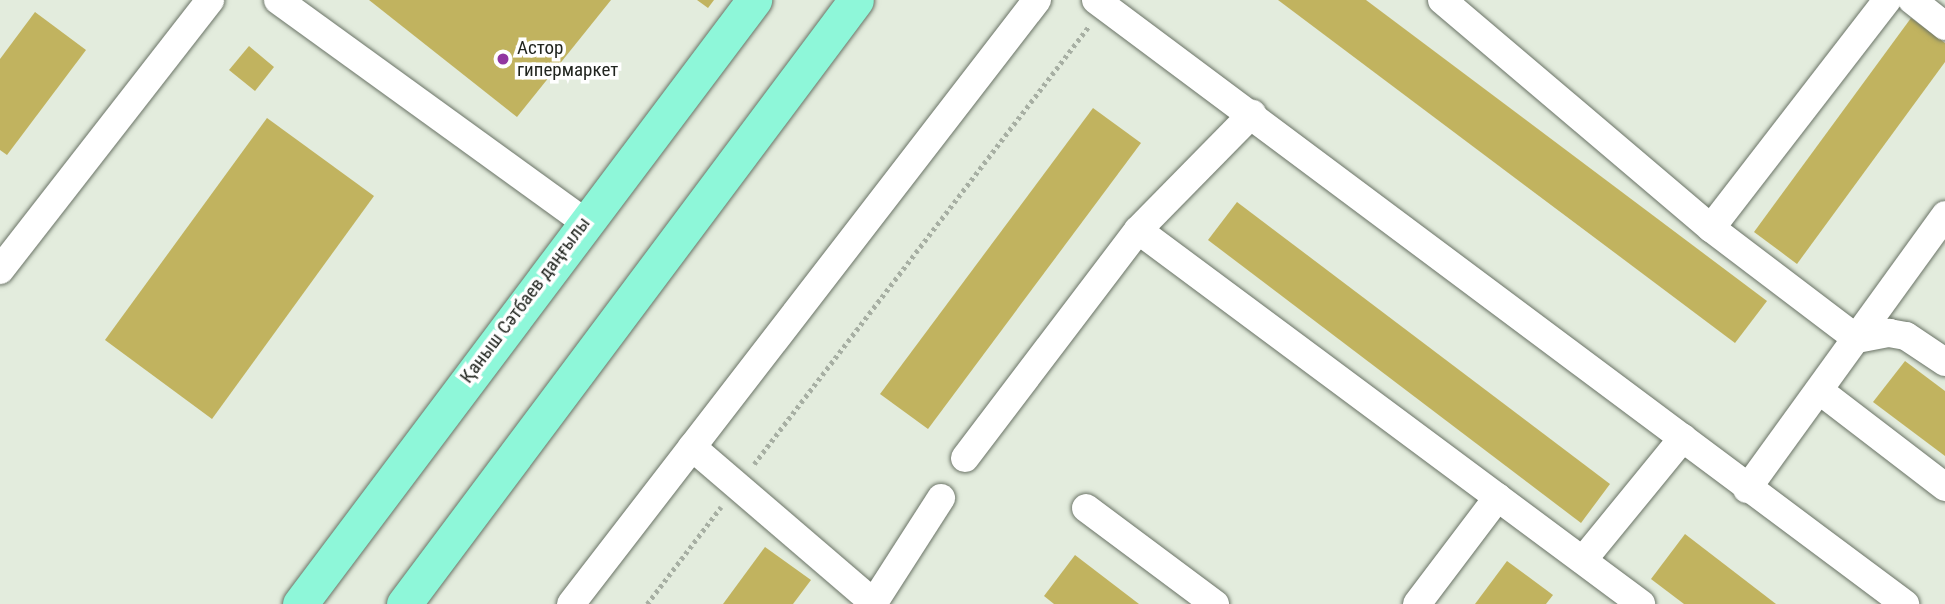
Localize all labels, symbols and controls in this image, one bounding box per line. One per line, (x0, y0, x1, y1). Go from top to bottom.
place label: Астор гипермаркет (517, 37, 618, 81)
marker: Астор гипермаркет (495, 51, 511, 67)
street label: Қаныш Сәтбаев даңғылы (455, 212, 595, 388)

